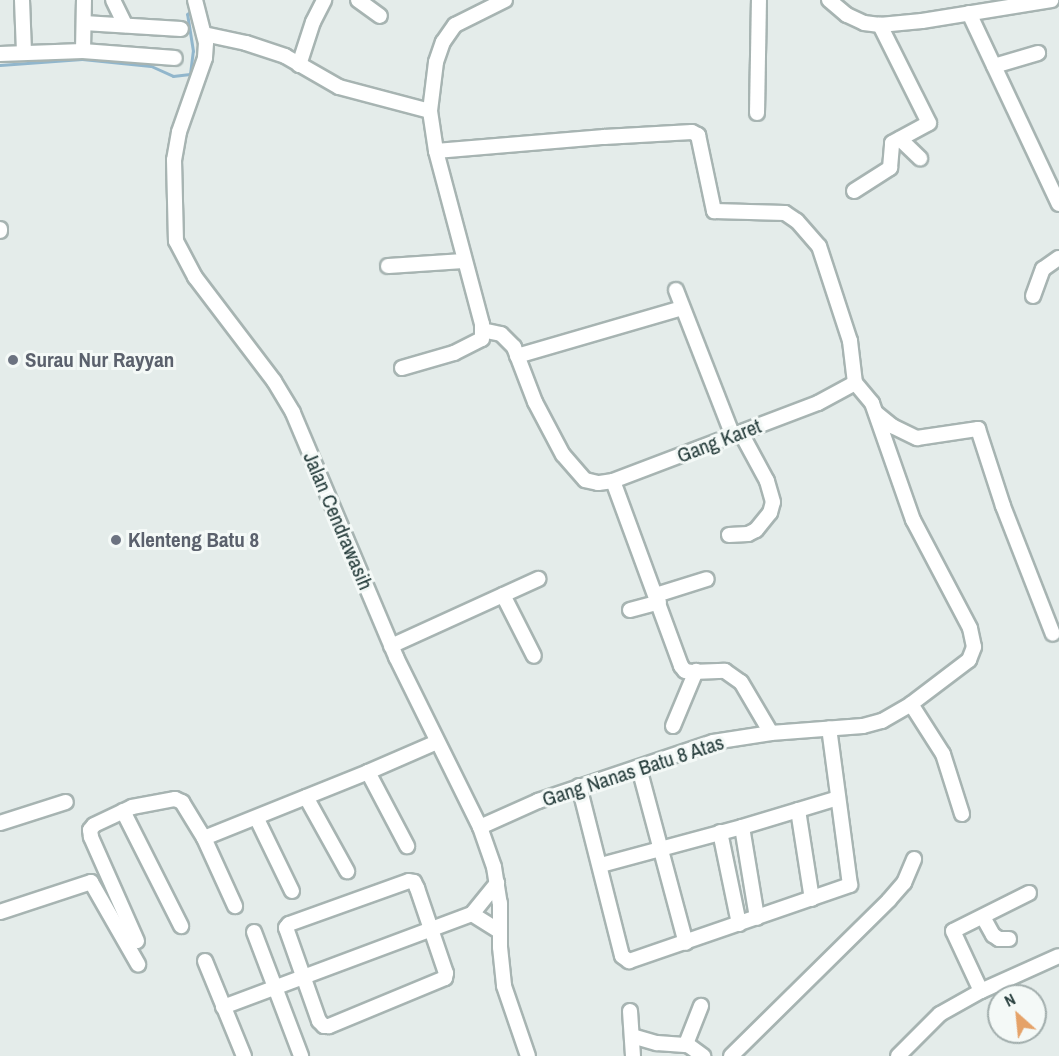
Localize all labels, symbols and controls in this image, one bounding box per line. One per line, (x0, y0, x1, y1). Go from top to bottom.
place label: Surau Nur Rayyan (25, 347, 174, 373)
marker: Surau Nur Rayyan (6, 353, 20, 367)
street label: Gang Karet (673, 413, 765, 469)
street label: Jalan Cendrawasih (298, 448, 378, 594)
place label: Klenteng Batu 8 (128, 527, 259, 553)
marker: Klenteng Batu 8 (109, 533, 123, 547)
street label: Gang Nanas Batu 8 Atas (539, 730, 727, 812)
north arrow (987, 984, 1047, 1044)
text: N (1001, 988, 1019, 1012)

